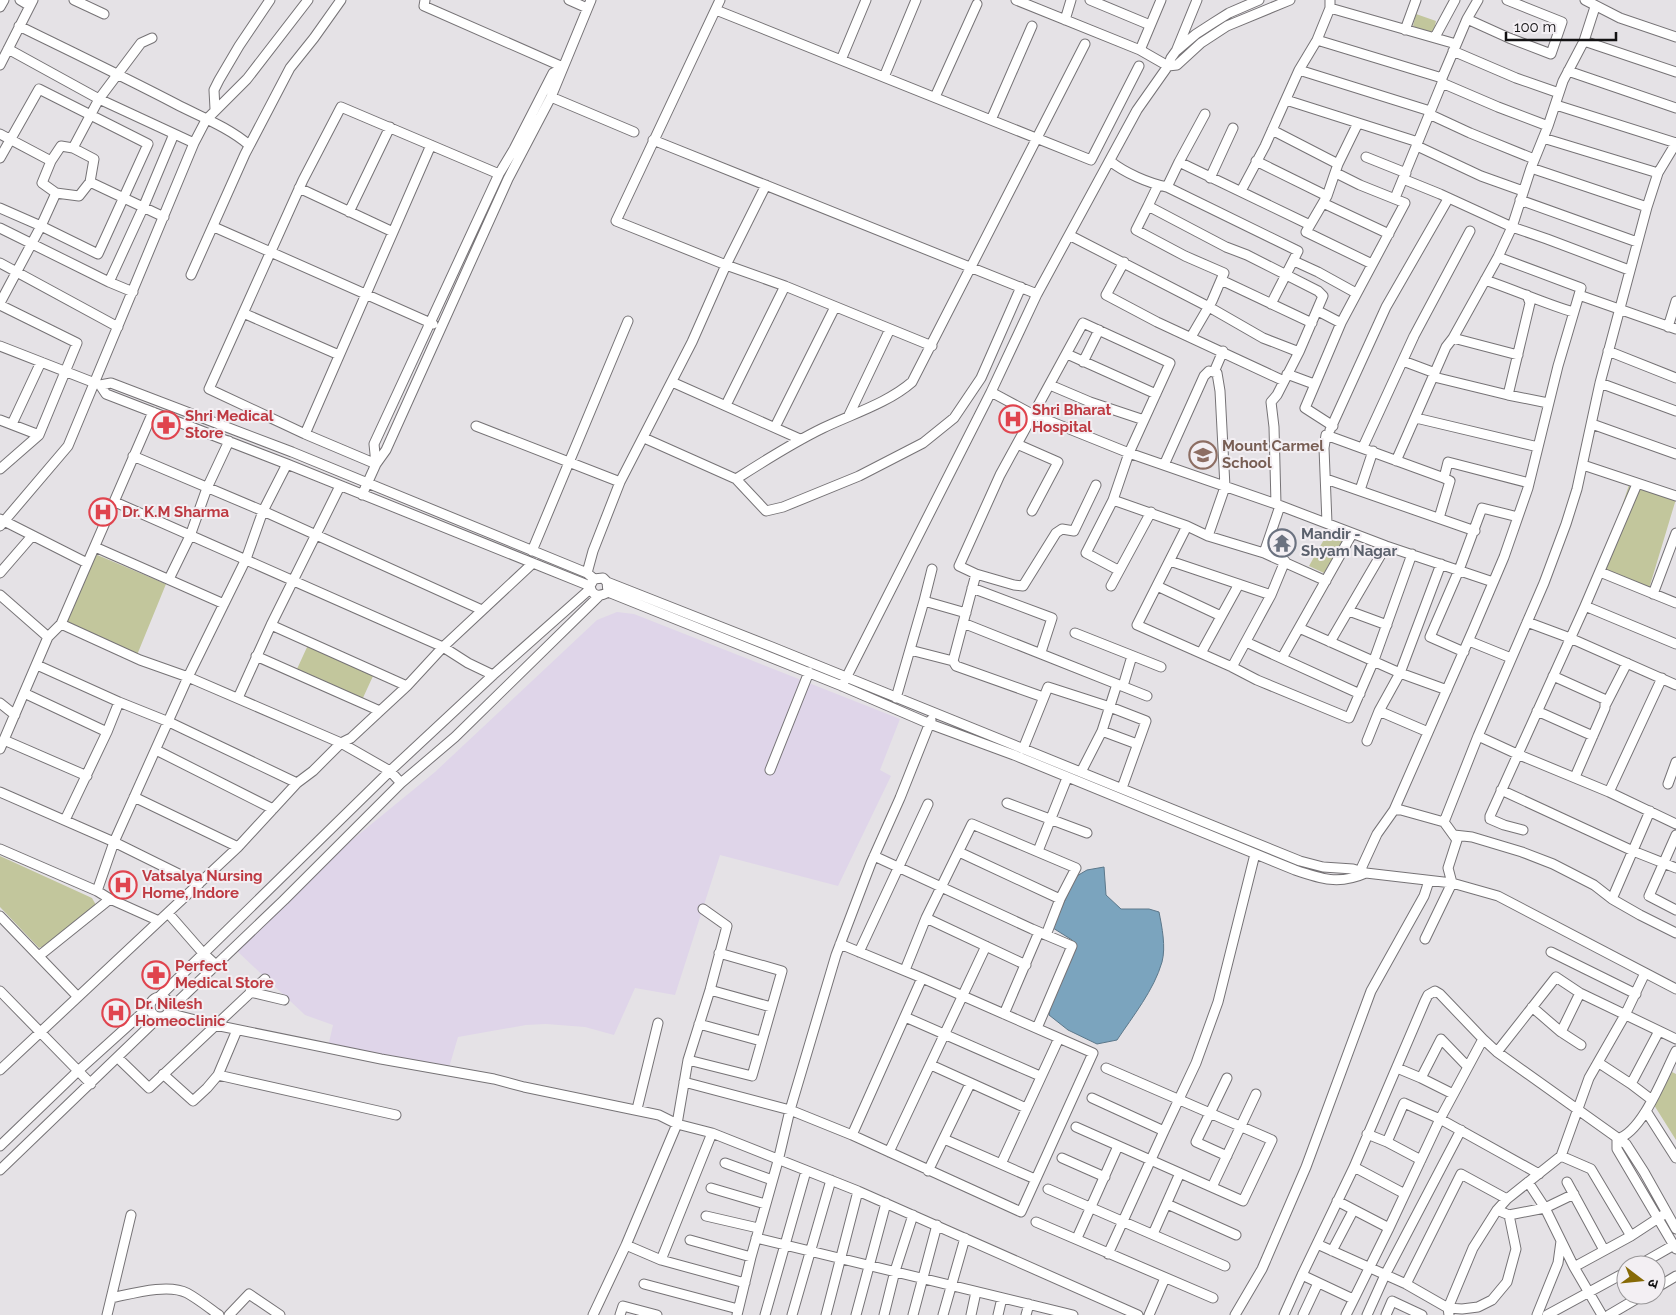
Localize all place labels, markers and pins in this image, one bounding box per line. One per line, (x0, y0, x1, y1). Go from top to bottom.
place label: Shri Bharat Hospital (1032, 401, 1112, 436)
hospital icon: Shri Bharat Hospital (998, 404, 1028, 434)
place label: Shri Medical Store (185, 407, 274, 442)
pharmacy icon: Shri Medical Store (151, 410, 181, 440)
place label: Mount Carmel School (1222, 437, 1324, 472)
school or university icon: Mount Carmel School (1188, 440, 1218, 470)
hospital icon: Dr. K.M Sharma (88, 497, 118, 527)
place label: Dr. K.M Sharma (122, 503, 230, 521)
place label: Mandir - Shyam Nagar (1301, 525, 1397, 560)
temple icon: Mandir - Shyam Nagar (1267, 528, 1297, 558)
place label: Vatsalya Nursing Home, Indore (142, 867, 263, 902)
hospital icon: Vatsalya Nursing Home, Indore (108, 870, 138, 900)
place label: Perfect Medical Store (175, 957, 274, 992)
pharmacy icon: Perfect Medical Store (141, 960, 171, 990)
place label: Dr. Nilesh Homeoclinic (135, 995, 226, 1030)
hospital icon: Dr. Nilesh Homeoclinic (101, 998, 131, 1028)

